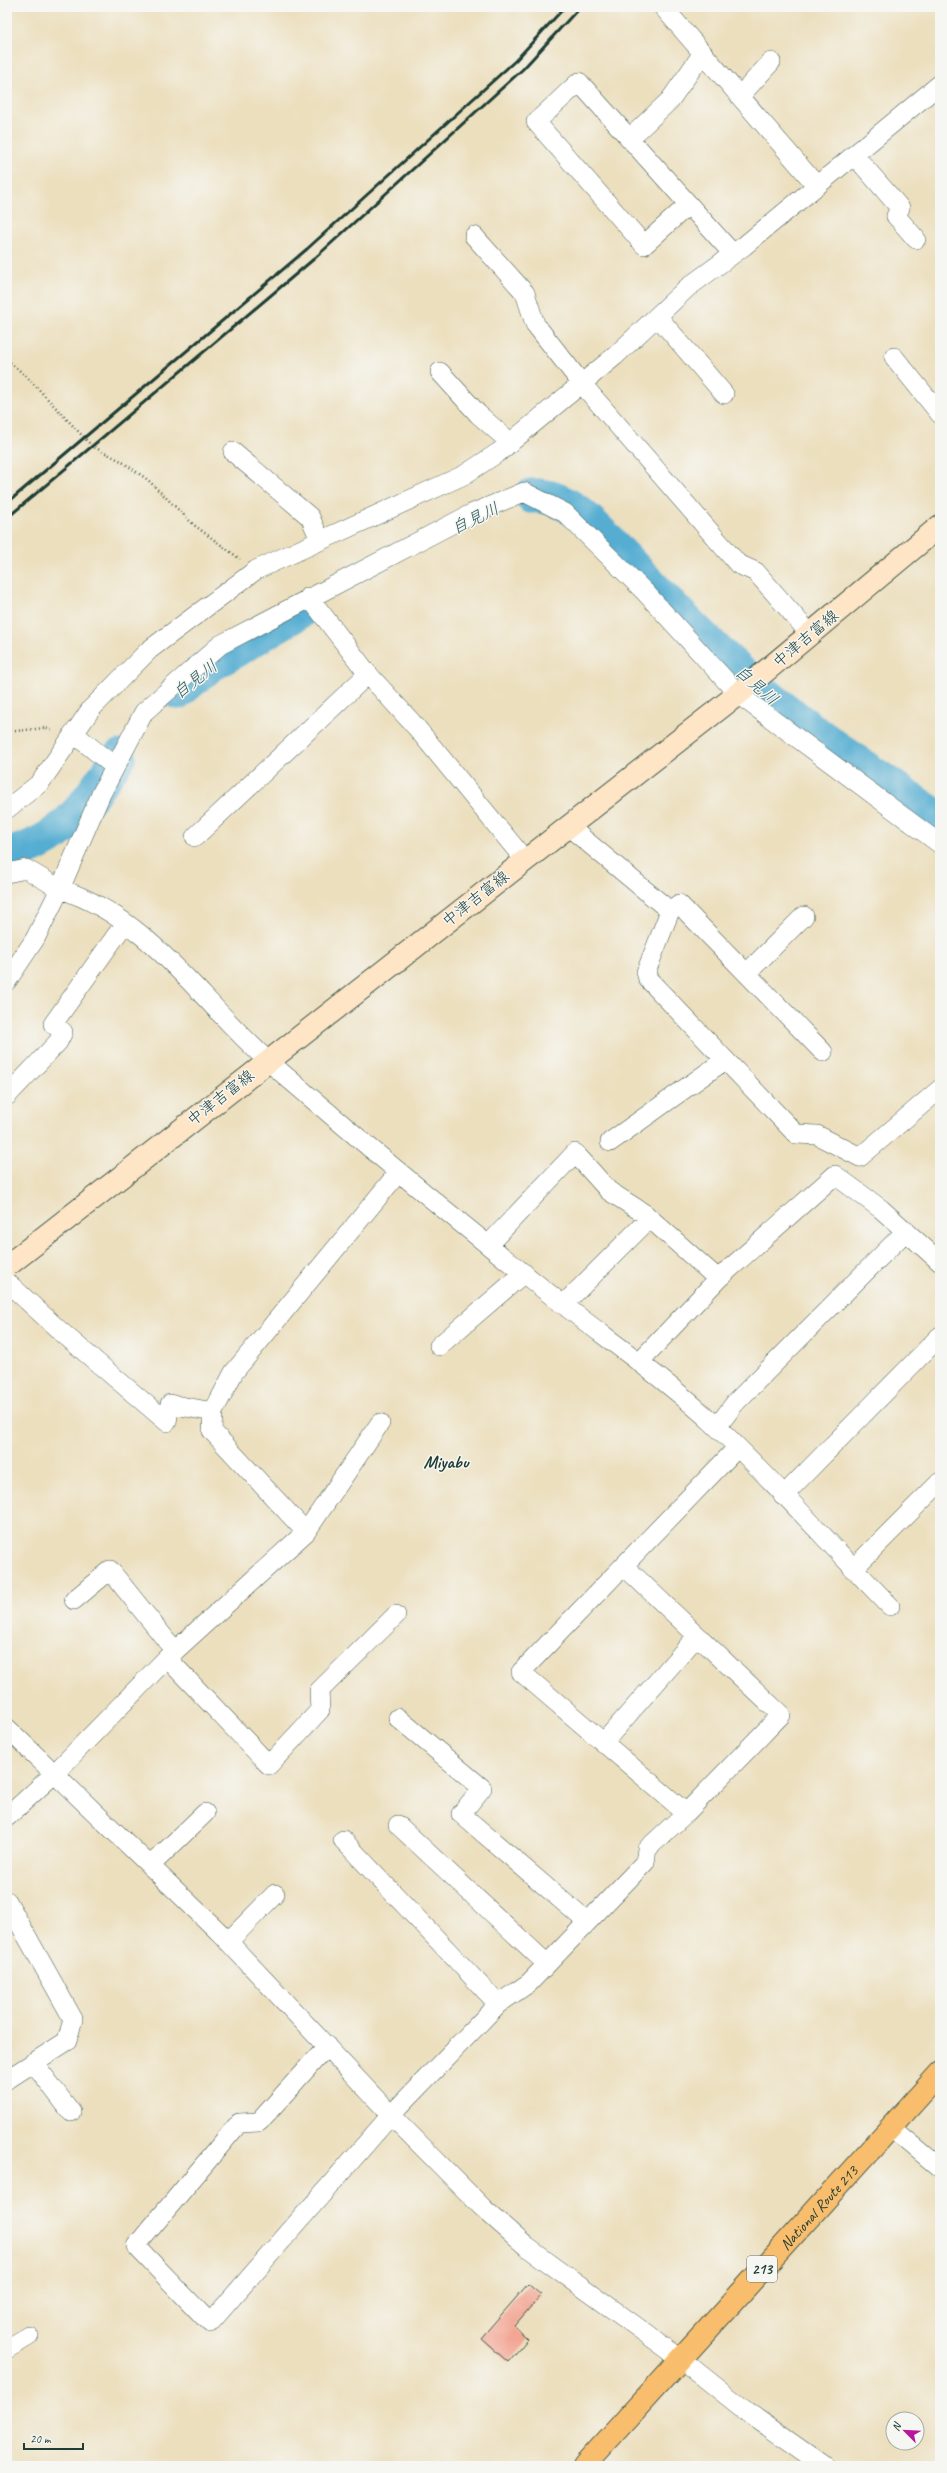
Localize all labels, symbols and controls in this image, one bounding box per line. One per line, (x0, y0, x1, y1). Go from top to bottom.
water label: 自見川 (448, 498, 503, 539)
street label: 中津吉富線 (769, 605, 843, 672)
water label: 自見川 (169, 655, 222, 703)
water label: 自見川 (731, 661, 783, 710)
street label: 中津吉富線 (438, 866, 513, 931)
street label: 中津吉富線 (183, 1065, 258, 1130)
district label: Miyabu (424, 1451, 470, 1473)
street label: National Route 213 (776, 2160, 864, 2255)
road number: 213 (747, 2256, 777, 2282)
north arrow (885, 2411, 925, 2451)
text: N (888, 2419, 905, 2433)
scale bar (24, 2425, 83, 2451)
text: 20 m (30, 2431, 52, 2447)

